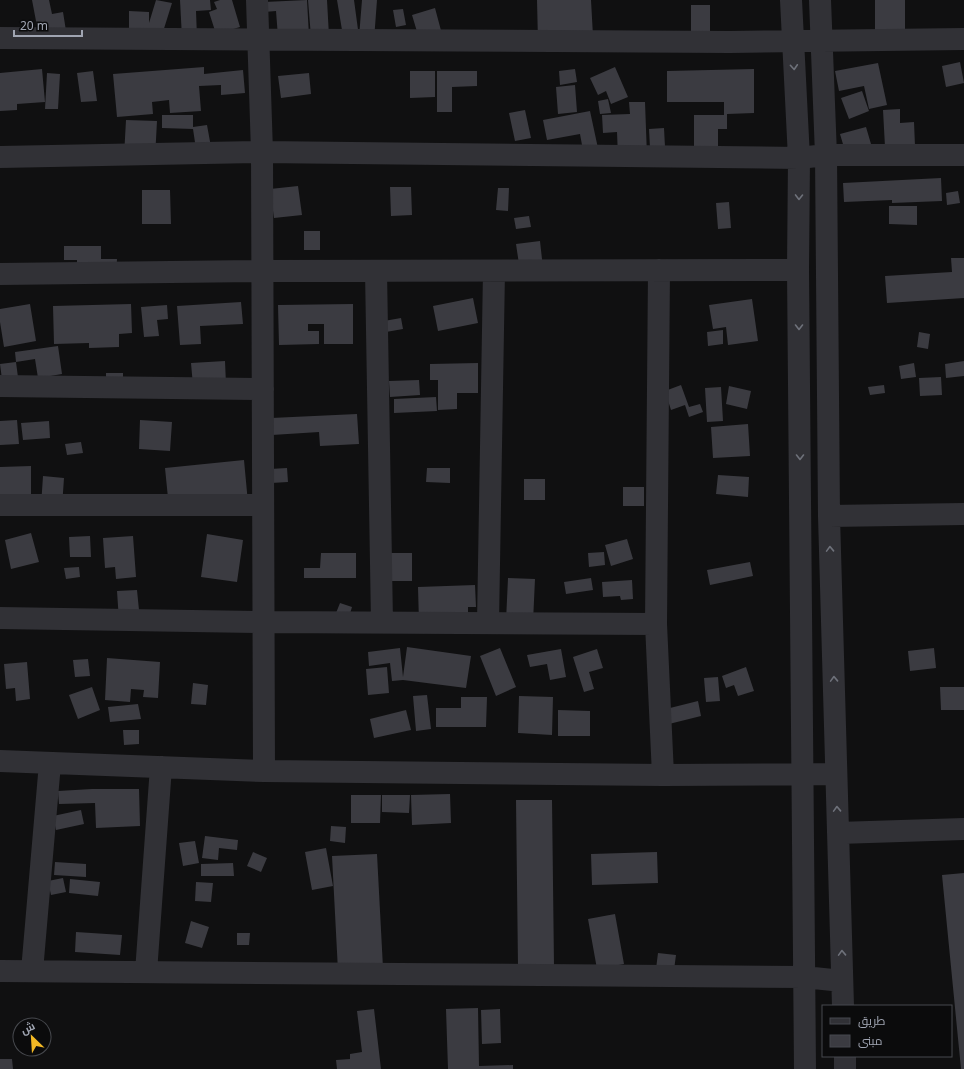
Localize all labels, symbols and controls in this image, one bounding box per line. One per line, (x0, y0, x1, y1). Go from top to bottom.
scale bar (14, 12, 82, 38)
text: 20 m (20, 17, 48, 34)
one-way arrow (789, 64, 798, 70)
one-way arrow (795, 194, 803, 200)
one-way arrow (795, 324, 803, 330)
one-way arrow (796, 454, 804, 460)
one-way arrow (826, 546, 834, 552)
one-way arrow (829, 676, 838, 682)
one-way arrow (833, 806, 842, 812)
one-way arrow (837, 950, 846, 956)
legend (822, 1005, 952, 1057)
text: طريق (858, 1012, 886, 1029)
north arrow (12, 1017, 52, 1057)
text: ش (18, 1018, 37, 1037)
text: مبنى (858, 1032, 883, 1049)

